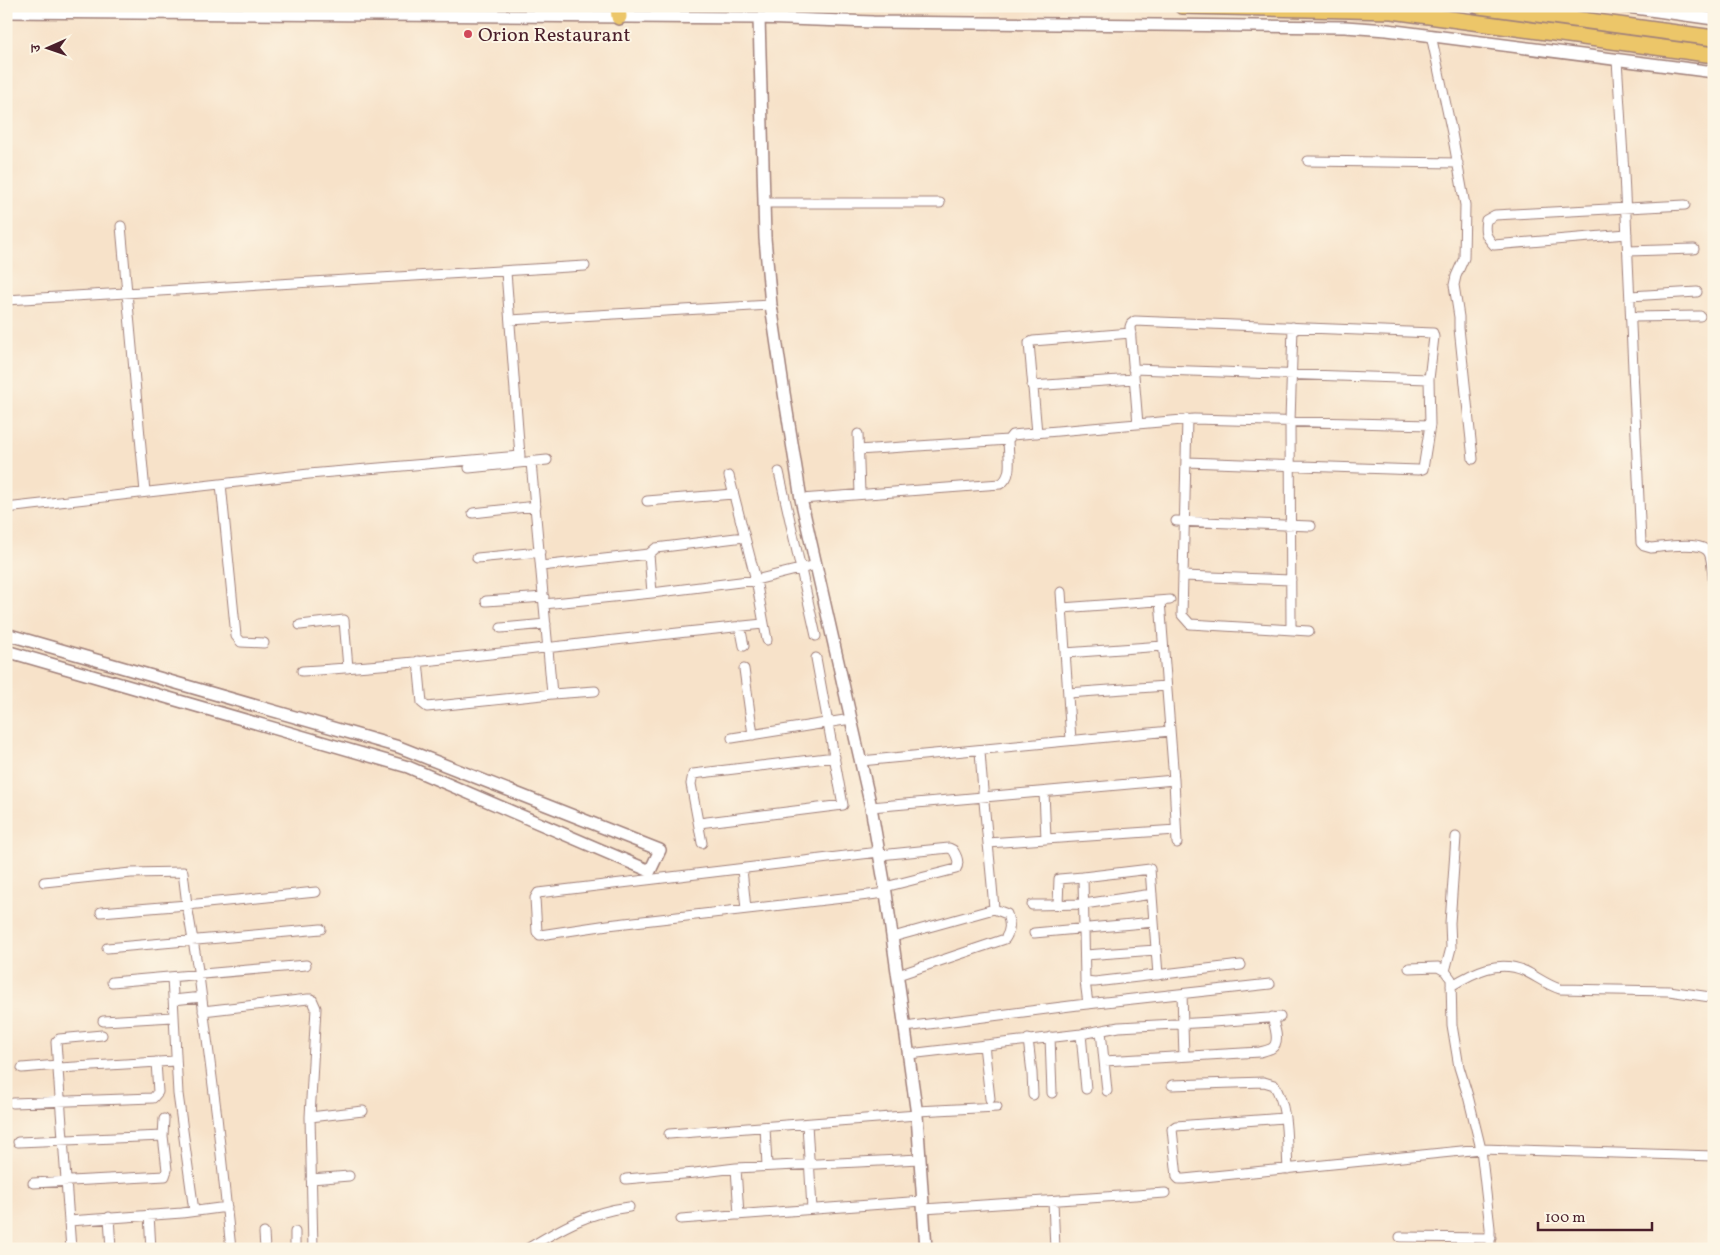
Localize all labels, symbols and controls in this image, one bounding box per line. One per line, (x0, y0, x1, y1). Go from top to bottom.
north arrow (22, 22, 72, 72)
place label: Orion Restaurant (478, 22, 630, 50)
marker: Orion Restaurant (462, 28, 474, 40)
text: उ (27, 44, 46, 53)
scale bar (1538, 1200, 1651, 1232)
text: 100 m (1545, 1208, 1585, 1229)

